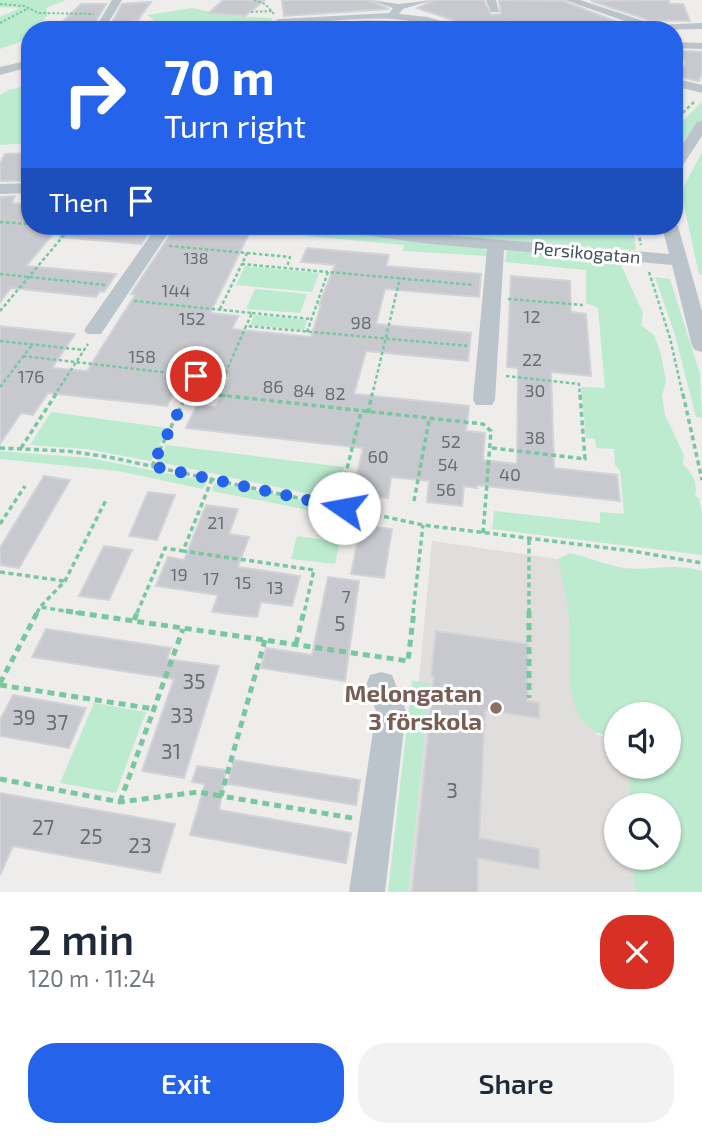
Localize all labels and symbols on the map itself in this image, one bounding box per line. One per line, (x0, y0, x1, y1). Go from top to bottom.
street label: Persikogatan (533, 236, 641, 268)
house number: 138 (184, 248, 208, 267)
house number: 144 (161, 279, 191, 301)
house number: 12 (523, 305, 541, 327)
house number: 152 (179, 307, 205, 329)
house number: 98 (350, 311, 372, 333)
house number: 158 (128, 345, 156, 367)
pin (166, 346, 226, 406)
house number: 22 (522, 348, 542, 370)
house number: 176 (18, 365, 44, 387)
house number: 86 (262, 375, 284, 397)
house number: 84 (293, 379, 315, 401)
house number: 30 (525, 379, 545, 401)
house number: 82 (324, 382, 346, 404)
house number: 38 (525, 426, 545, 448)
house number: 52 (441, 430, 461, 452)
house number: 60 (367, 445, 389, 467)
house number: 54 (438, 453, 458, 475)
house number: 40 (499, 463, 521, 485)
position arrow (307, 471, 381, 545)
house number: 56 (436, 478, 456, 500)
house number: 21 (207, 511, 225, 533)
house number: 19 (170, 563, 188, 585)
house number: 17 (203, 567, 219, 589)
house number: 15 (235, 571, 251, 593)
house number: 13 (266, 576, 284, 598)
house number: 7 (341, 585, 351, 607)
house number: 5 (334, 610, 346, 635)
house number: 35 (183, 668, 205, 693)
place label: Melongatan 3 förskola (345, 678, 482, 735)
marker: Melongatan 3 förskola (488, 700, 504, 716)
house number: 33 (170, 702, 194, 727)
house number: 39 (12, 704, 36, 729)
house number: 37 (46, 709, 68, 734)
house number: 31 (161, 738, 181, 763)
house number: 3 (446, 777, 458, 802)
house number: 27 (32, 814, 55, 839)
house number: 25 (79, 823, 103, 848)
house number: 23 (128, 832, 152, 857)

